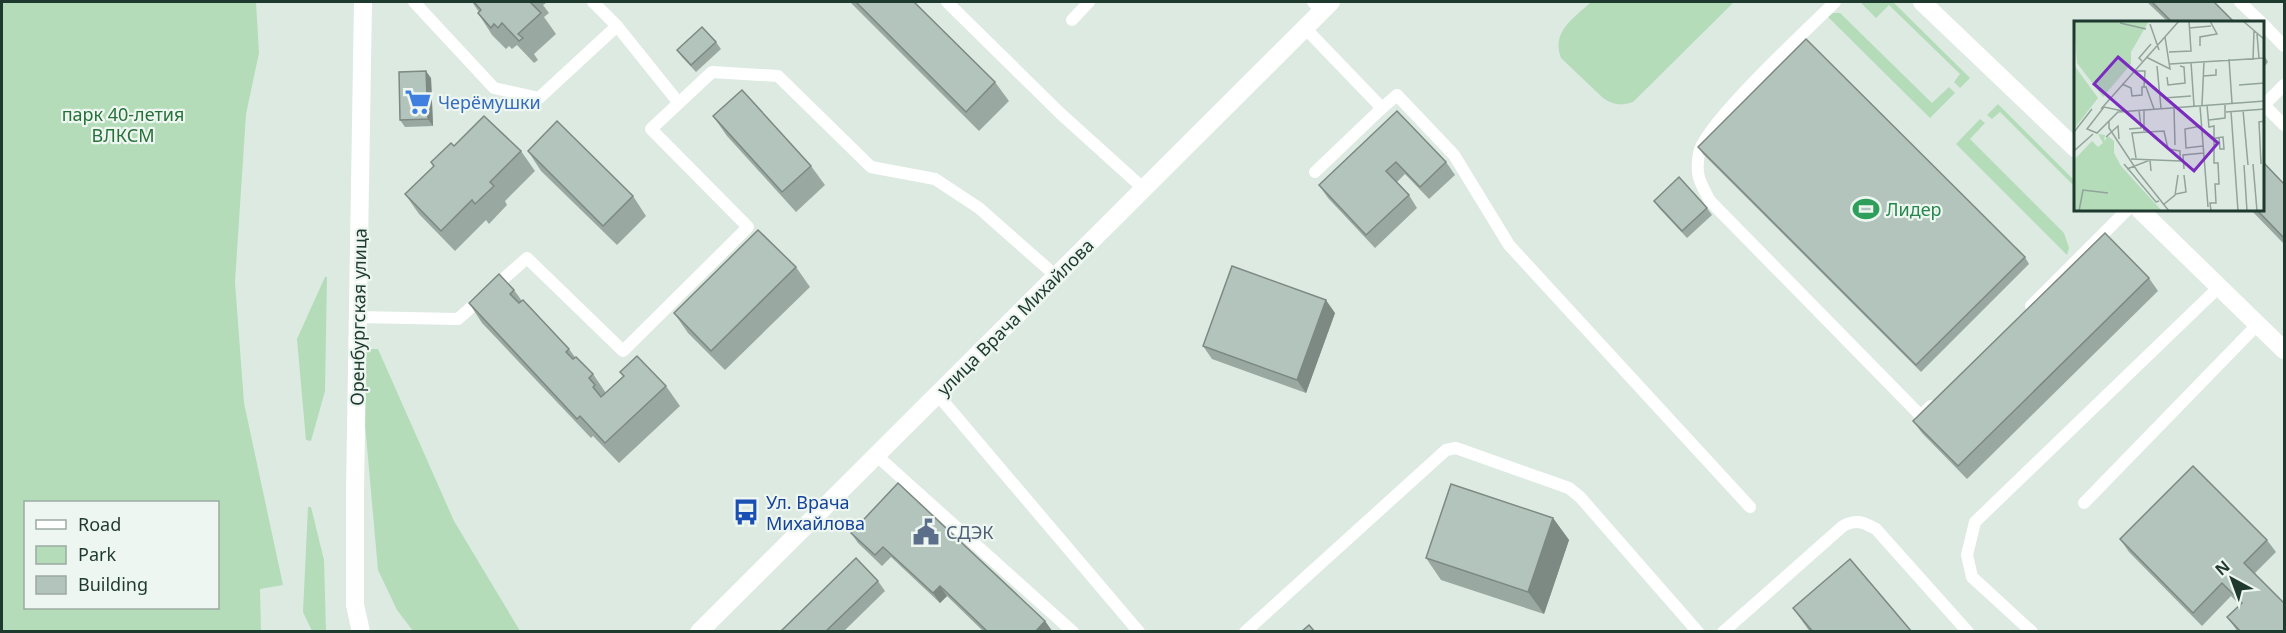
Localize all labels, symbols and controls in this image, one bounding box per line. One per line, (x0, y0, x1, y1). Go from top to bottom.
inset map (2074, 21, 2265, 212)
supermarket icon: Черёмушки (403, 87, 433, 117)
place label: Черёмушки (438, 90, 541, 114)
park label: парк 40-летия ВЛКСМ (62, 102, 184, 147)
sports icon: Лидер (1851, 194, 1881, 224)
place label: Лидер (1886, 197, 1942, 221)
street label: Оренбургская улица (344, 228, 372, 406)
street label: улица Врача Михайлова (931, 233, 1099, 401)
place label: Ул. Врача Михайлова (766, 490, 865, 535)
bus stop icon: Ул. Врача Михайлова (731, 497, 761, 527)
legend (24, 501, 219, 609)
text: Road (78, 512, 121, 536)
public building icon: СДЭК (911, 517, 941, 547)
place label: СДЭК (946, 520, 994, 544)
text: Park (78, 542, 116, 566)
north arrow (2202, 549, 2262, 609)
text: N (2210, 555, 2234, 580)
text: Building (78, 572, 148, 596)

